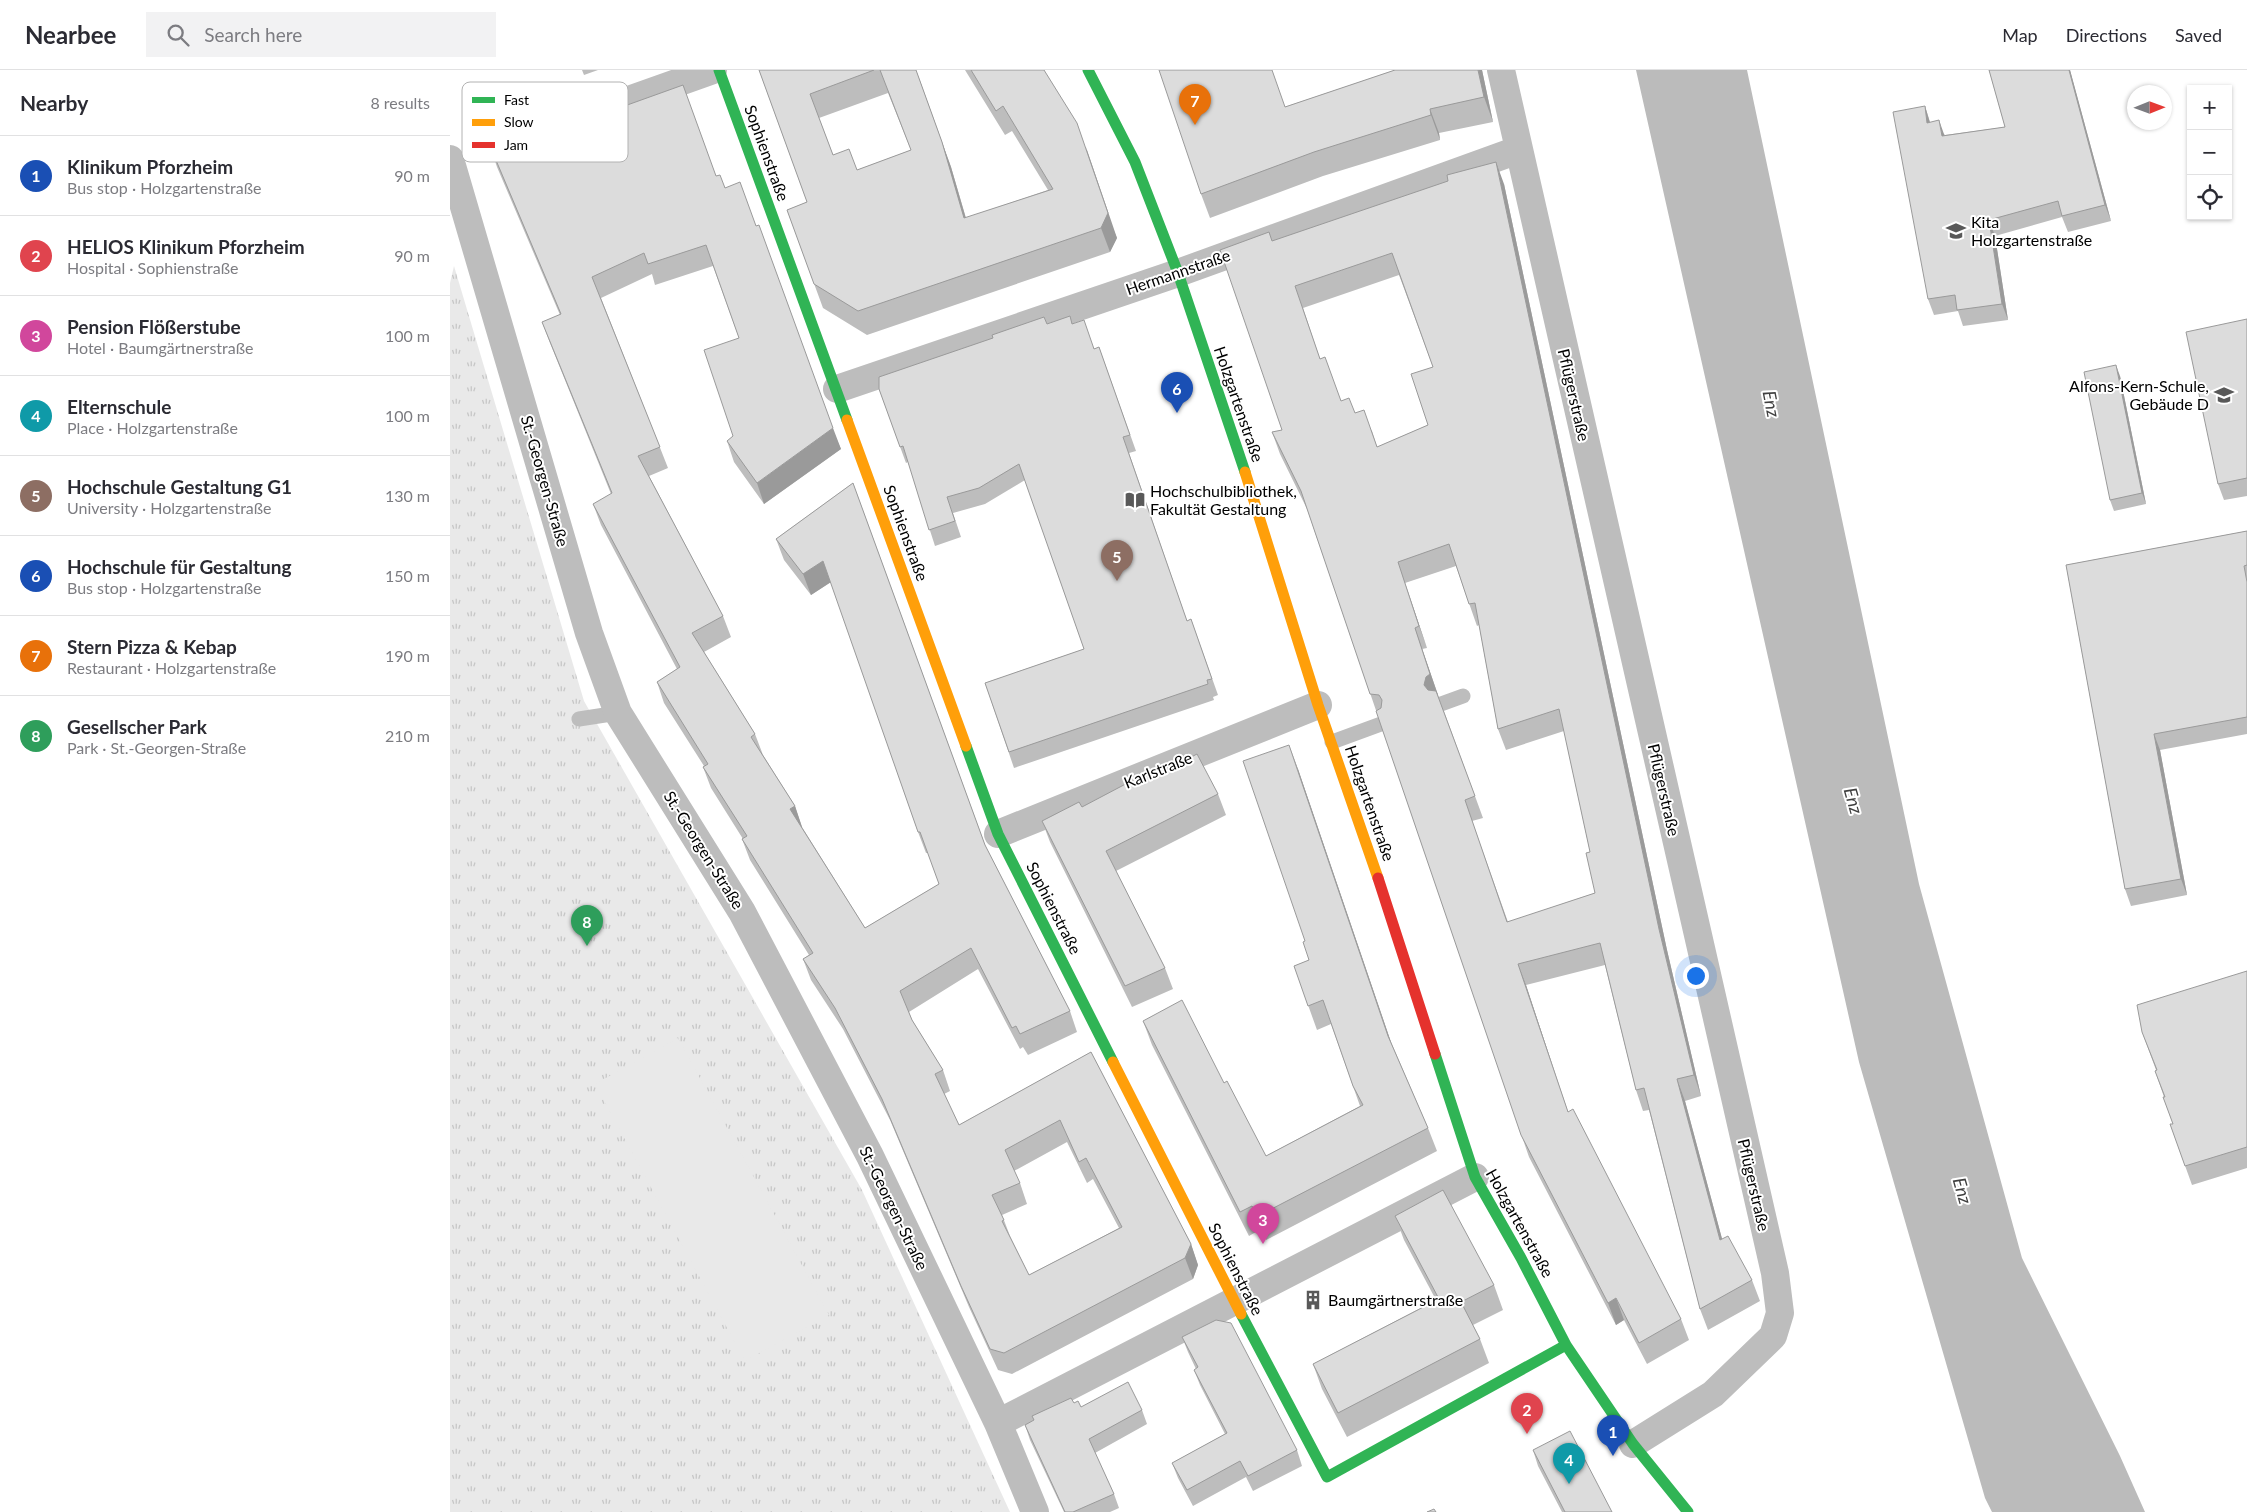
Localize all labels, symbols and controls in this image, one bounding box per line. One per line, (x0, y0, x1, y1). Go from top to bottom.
search box (146, 12, 496, 57)
text: Nearbee (25, 20, 116, 49)
icon: search (164, 21, 192, 49)
text: Search here (204, 23, 302, 46)
text: Map (2002, 24, 2038, 46)
text: Directions (2066, 24, 2147, 46)
text: Saved (2175, 24, 2222, 46)
legend (462, 82, 628, 162)
pin: 7 (1179, 84, 1211, 125)
north arrow (2127, 85, 2172, 130)
map controls (2187, 85, 2232, 220)
button: + (2187, 85, 2232, 130)
text: Nearby (20, 90, 88, 115)
text: Fast (504, 91, 529, 108)
text: 8 results (370, 93, 430, 112)
street label: Sophienstraße (741, 102, 794, 203)
text: Slow (504, 113, 534, 130)
button: − (2187, 130, 2232, 175)
text: Jam (504, 136, 528, 153)
text: Klinikum Pforzheim (67, 155, 233, 178)
text: 1 (31, 166, 41, 185)
text: 90 m (394, 166, 430, 185)
button: locate (2187, 175, 2232, 220)
text: Bus stop · Holzgartenstraße (67, 178, 261, 197)
place label: Kita Holzgartenstraße (1971, 212, 2092, 249)
school or university icon: Kita Holzgartenstraße (1945, 220, 1967, 242)
text: HELIOS Klinikum Pforzheim (67, 235, 305, 258)
street label: Hermannstraße (1123, 245, 1233, 298)
text: 2 (31, 246, 41, 265)
text: 90 m (394, 246, 430, 265)
text: Hospital · Sophienstraße (67, 258, 238, 277)
text: Pension Flößerstube (67, 315, 241, 338)
text: 3 (31, 326, 41, 345)
text: 100 m (385, 326, 430, 345)
text: Hotel · Baumgärtnerstraße (67, 338, 253, 357)
street label: Holzgartenstraße (1211, 343, 1268, 464)
street label: Pflügerstraße (1555, 347, 1594, 443)
pin: 6 (1161, 372, 1193, 413)
place label: Alfons-Kern-Schule, Gebäude D (2069, 376, 2209, 413)
school or university icon: Alfons-Kern-Schule, Gebäude D (2213, 384, 2235, 406)
water label: Enz (1759, 389, 1785, 419)
text: Elternschule (67, 395, 171, 418)
text: 4 (31, 406, 41, 425)
text: 100 m (385, 406, 430, 425)
street label: St.-Georgen-Straße (518, 413, 573, 549)
text: Place · Holzgartenstraße (67, 418, 238, 437)
text: Hochschule Gestaltung G1 (67, 475, 292, 498)
place label: Hochschulbibliothek, Fakultät Gestaltung (1150, 481, 1297, 518)
street label: Sophienstraße (880, 482, 933, 583)
text: 5 (31, 486, 41, 505)
text: 130 m (385, 486, 430, 505)
library icon: Hochschulbibliothek, Fakultät Gestaltung (1124, 489, 1146, 511)
text: University · Holzgartenstraße (67, 498, 272, 517)
pin: 5 (1101, 540, 1133, 581)
text: Hochschule für Gestaltung (67, 555, 292, 578)
text: 6 (31, 566, 41, 585)
text: 150 m (385, 566, 430, 585)
text: Bus stop · Holzgartenstraße (67, 578, 261, 597)
text: Stern Pizza & Kebap (67, 635, 237, 658)
text: 7 (31, 646, 41, 665)
text: 190 m (385, 646, 430, 665)
text: Restaurant · Holzgartenstraße (67, 658, 276, 677)
text: Gesellscher Park (67, 715, 207, 738)
text: 8 (31, 726, 41, 745)
text: 210 m (385, 726, 430, 745)
text: Park · St.-Georgen-Straße (67, 738, 246, 757)
street label: Holzgartenstraße (1342, 742, 1399, 863)
street label: Pflügerstraße (1645, 742, 1684, 838)
street label: Karlstraße (1121, 747, 1195, 792)
water label: Enz (1840, 785, 1868, 817)
street label: St.-Georgen-Straße (660, 787, 748, 912)
street label: Sophienstraße (1023, 859, 1086, 957)
pin: 8 (571, 905, 603, 946)
your location (1683, 963, 1709, 989)
street label: Pflügerstraße (1735, 1137, 1774, 1233)
street label: St.-Georgen-Straße (856, 1143, 933, 1273)
street label: Holzgartenstraße (1483, 1165, 1558, 1280)
water label: Enz (1949, 1175, 1977, 1207)
pin: 3 (1247, 1203, 1279, 1244)
street label: Sophienstraße (1205, 1220, 1268, 1318)
building icon: Baumgärtnerstraße (1302, 1289, 1324, 1311)
place label: Baumgärtnerstraße (1328, 1290, 1463, 1309)
pin: 2 (1511, 1393, 1543, 1434)
pin: 1 (1597, 1415, 1629, 1456)
pin: 4 (1553, 1443, 1585, 1484)

